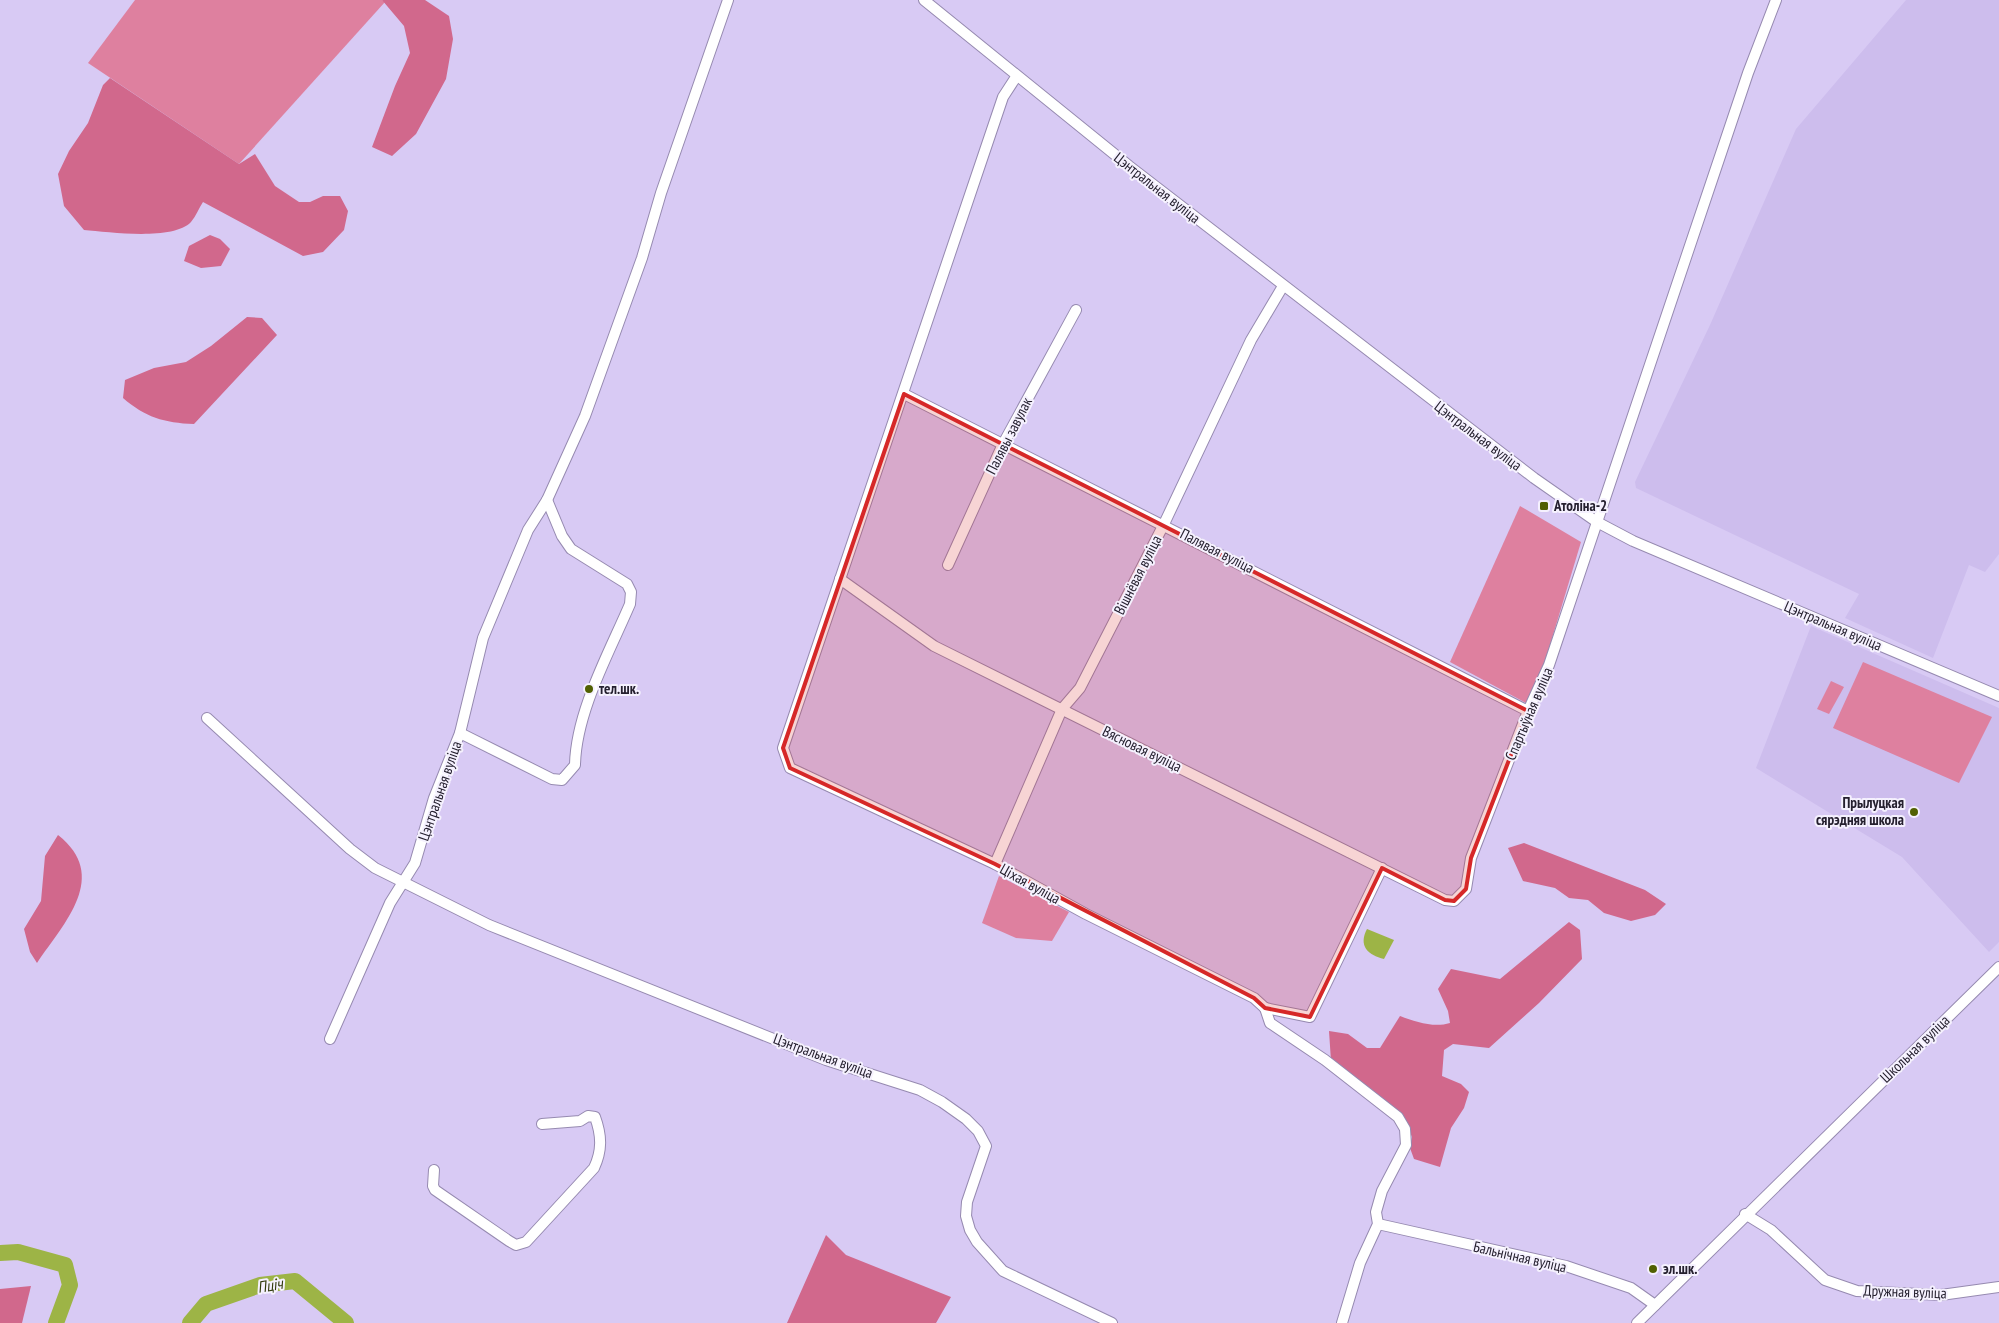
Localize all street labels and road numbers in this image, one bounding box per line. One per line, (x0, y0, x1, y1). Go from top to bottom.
street label: Цэнтральная вуліца (1110, 148, 1204, 227)
street label: Палявы завулак (981, 394, 1036, 477)
street label: Цэнтральная вуліца (1431, 397, 1526, 475)
street label: Палявая вуліца (1177, 524, 1257, 577)
street label: Вішнёвая вуліца (1109, 532, 1166, 618)
street label: Цэнтральная вуліца (1781, 596, 1885, 655)
street label: Спартыўная вуліца (1500, 664, 1557, 763)
street label: Вясновая вуліца (1100, 721, 1185, 776)
street label: Цэнтральная вуліца (414, 738, 466, 843)
street label: Ціхая вуліца (997, 859, 1064, 908)
street label: Школьная вуліца (1876, 1011, 1953, 1087)
street label: Цэнтральная вуліца (771, 1029, 875, 1082)
street label: Бальнічная вуліца (1472, 1237, 1569, 1276)
street label: Дружная вуліца (1863, 1281, 1947, 1302)

